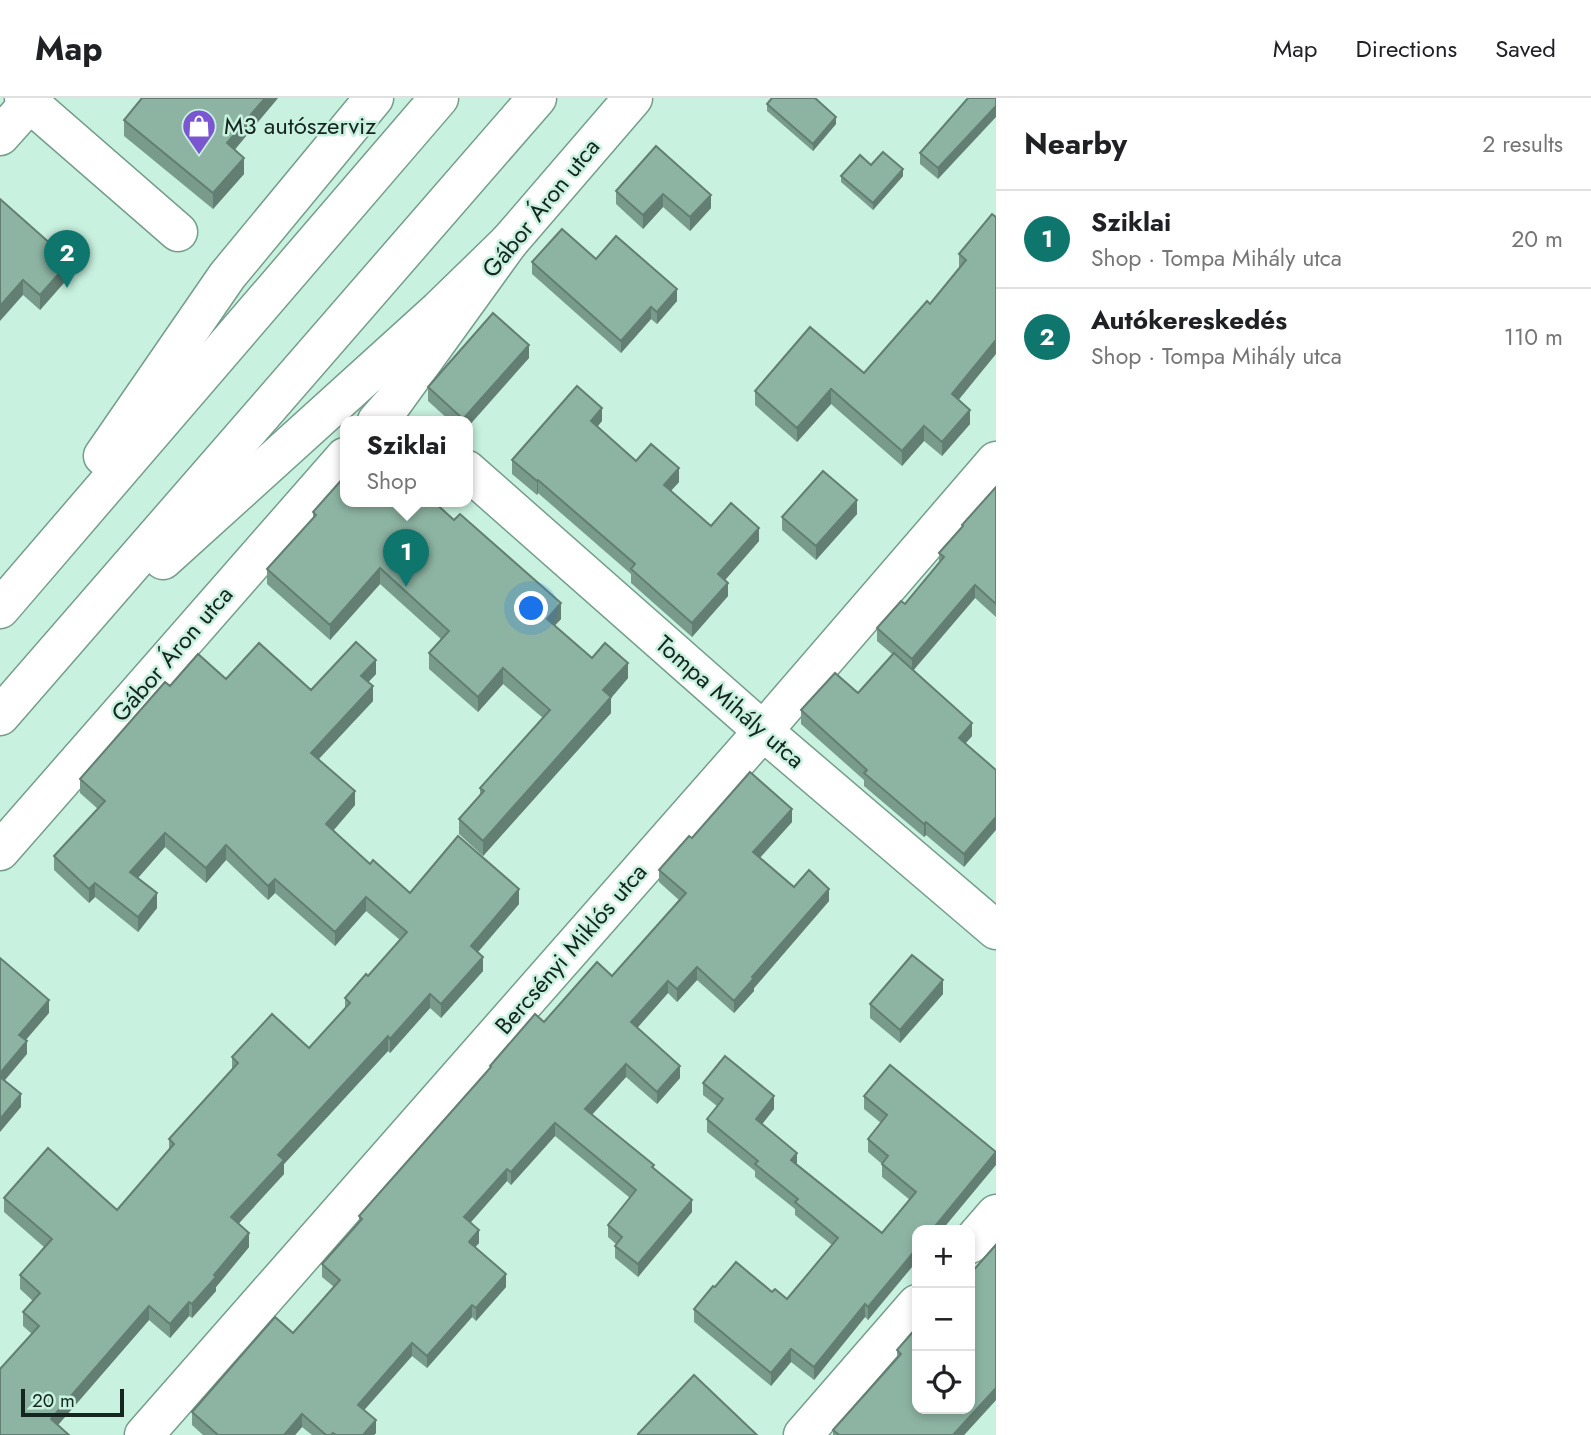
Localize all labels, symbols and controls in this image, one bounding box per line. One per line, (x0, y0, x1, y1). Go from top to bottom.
text: Map (35, 25, 103, 72)
text: Map (1273, 31, 1318, 66)
text: Directions (1356, 31, 1457, 66)
text: Saved (1495, 31, 1556, 66)
shop icon: M3 autószerviz (180, 107, 218, 156)
place label: M3 autószerviz (224, 108, 376, 143)
text: Nearby (1024, 122, 1127, 165)
text: 2 results (1482, 127, 1563, 161)
street label: Gábor Áron utca (473, 130, 608, 285)
text: Sziklai (1091, 203, 1171, 241)
text: 1 (1041, 222, 1053, 256)
text: 20 m (1511, 222, 1563, 256)
pin: 2 (44, 230, 90, 288)
text: Shop · Tompa Mihály utca (1091, 241, 1342, 275)
text: Autókereskedés (1091, 301, 1287, 339)
text: 2 (1039, 320, 1055, 354)
text: 110 m (1504, 320, 1563, 354)
text: Shop · Tompa Mihály utca (1091, 339, 1342, 373)
popup (340, 416, 473, 507)
text: Sziklai (366, 426, 447, 464)
text: Shop (366, 464, 417, 498)
pin: 1 (383, 529, 429, 587)
street label: Gábor Áron utca (103, 578, 241, 729)
your location (514, 591, 548, 625)
street label: Tompa Mihály utca (648, 627, 813, 776)
street label: Bercsényi Miklós utca (486, 855, 655, 1042)
map controls (912, 1225, 975, 1414)
button: + (912, 1225, 975, 1288)
button: − (912, 1288, 975, 1351)
button: locate (912, 1351, 975, 1414)
scale bar (21, 1386, 124, 1418)
text: 20 m (32, 1387, 75, 1414)

